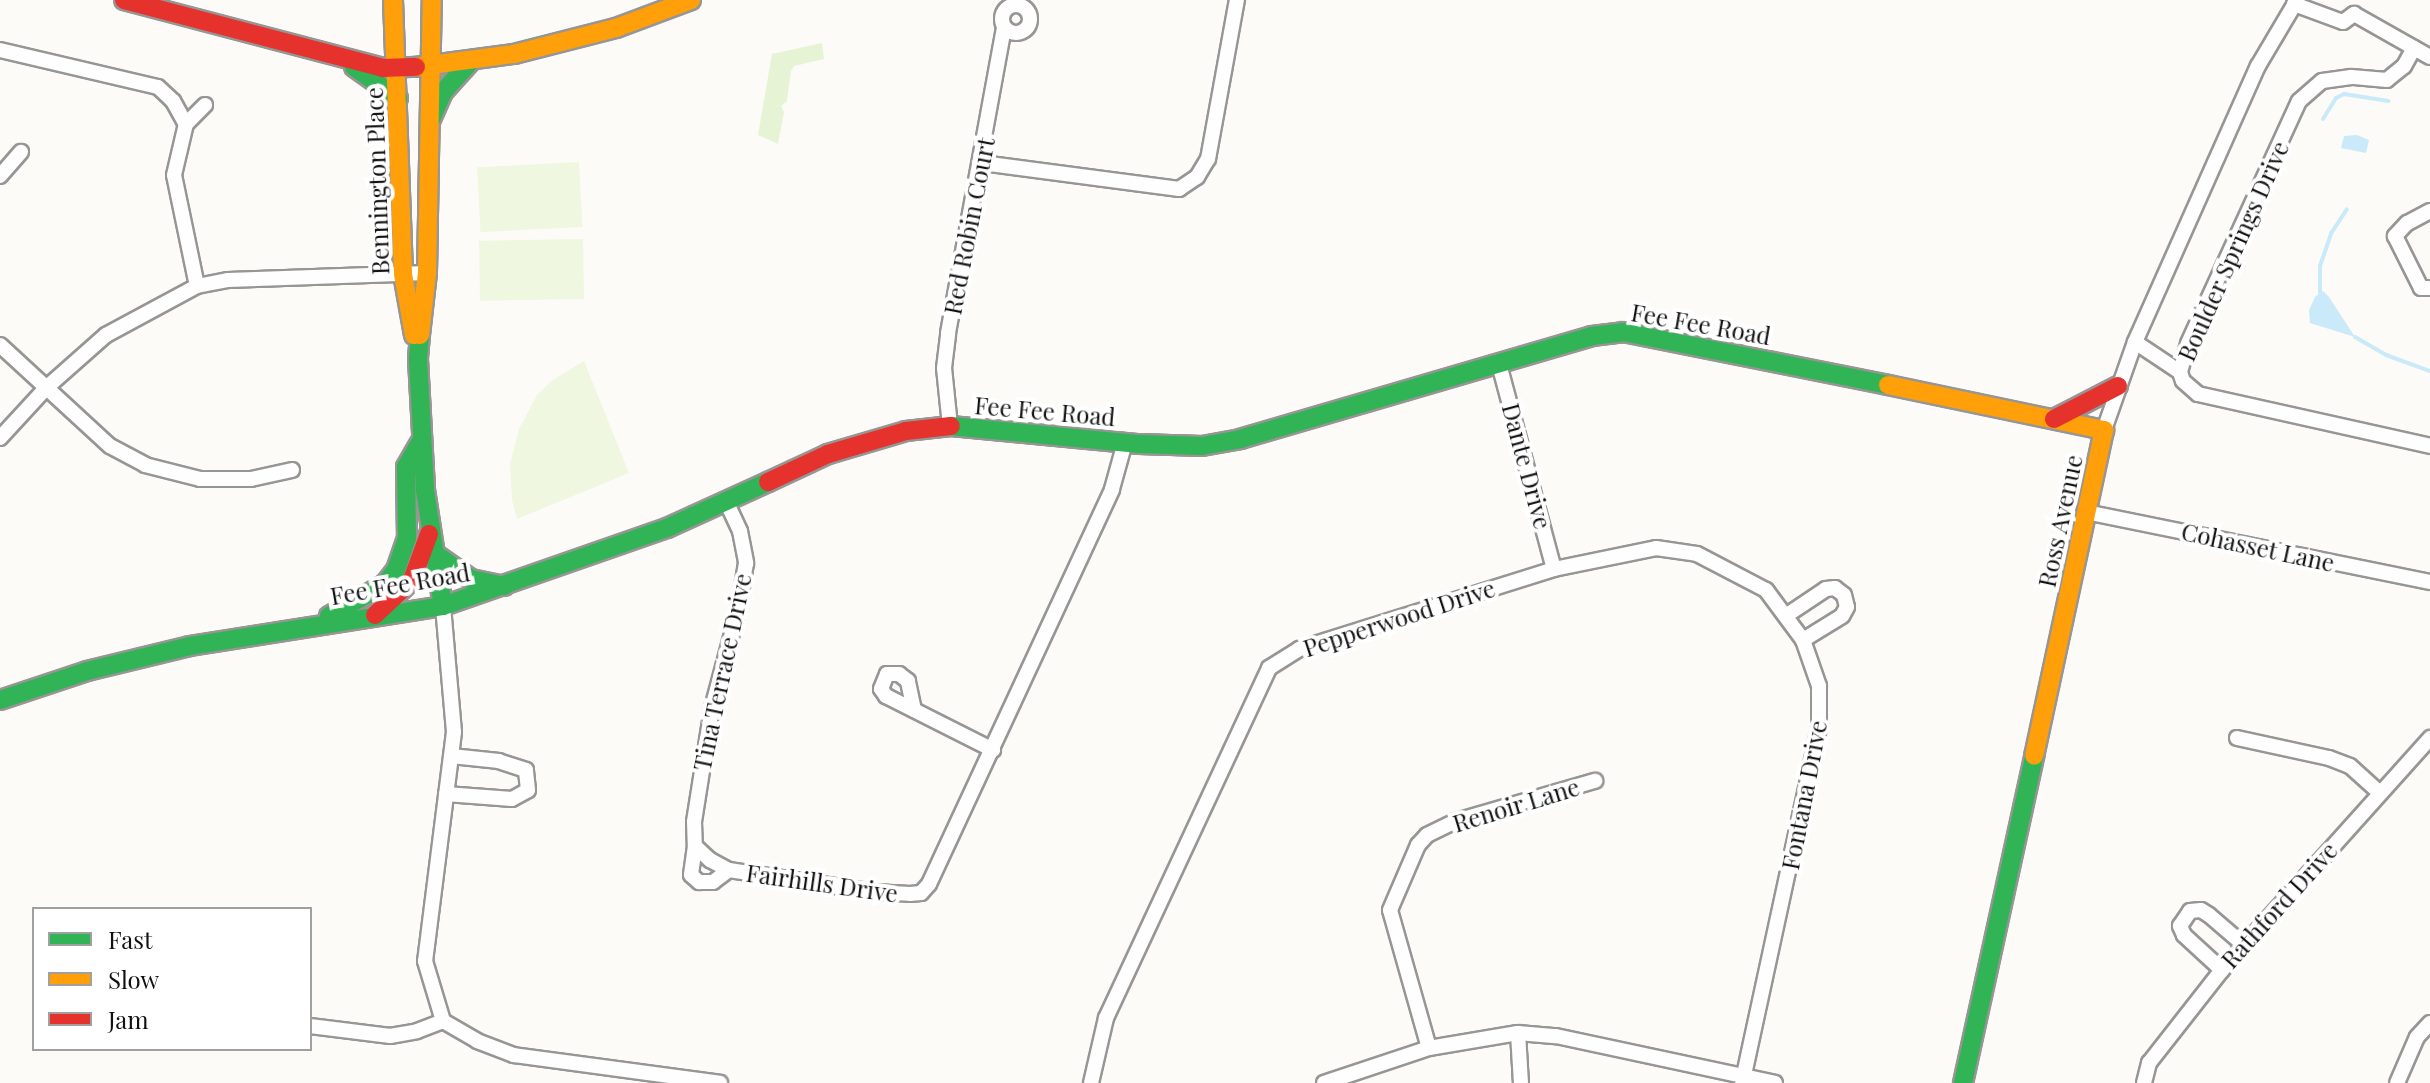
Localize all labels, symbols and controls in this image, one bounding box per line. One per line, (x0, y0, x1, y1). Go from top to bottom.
street label: Bennington Place (359, 87, 395, 275)
street label: Red Robin Court (938, 135, 1000, 317)
street label: Boulder Springs Drive (2171, 136, 2295, 366)
street label: Fee Fee Road (1629, 298, 1773, 350)
street label: Fee Fee Road (973, 390, 1117, 432)
street label: Dante Drive (1496, 400, 1558, 532)
street label: Ross Avenue (2032, 452, 2088, 590)
street label: Cohasset Lane (2179, 517, 2337, 577)
street label: Fee Fee Road (328, 558, 472, 610)
street label: Tina Terrace Drive (687, 570, 757, 774)
street label: Pepperwood Drive (1300, 573, 1498, 663)
street label: Fontana Drive (1775, 718, 1833, 872)
street label: Renoir Lane (1449, 772, 1583, 838)
street label: Rathford Drive (2215, 836, 2343, 974)
street label: Fairhills Drive (744, 858, 900, 908)
legend (32, 907, 312, 1051)
text: Fast (108, 923, 153, 955)
text: Slow (108, 963, 159, 995)
text: Jam (108, 1003, 149, 1035)

